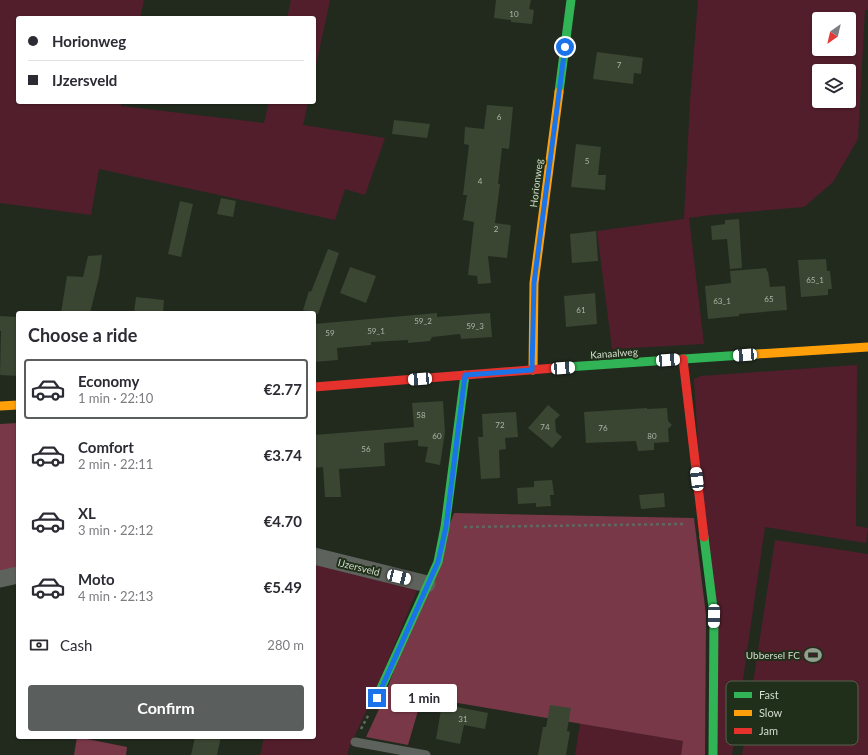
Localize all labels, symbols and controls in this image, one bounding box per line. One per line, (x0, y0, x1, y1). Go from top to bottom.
house number: 10 (509, 9, 519, 19)
north arrow (812, 12, 856, 56)
map controls (812, 12, 856, 108)
text: Horionweg (52, 32, 126, 50)
route start (556, 38, 574, 56)
house number: 7 (617, 60, 622, 70)
button: layers (812, 64, 856, 108)
text: IJzersveld (52, 71, 117, 89)
house number: 6 (497, 112, 502, 122)
house number: 5 (585, 156, 590, 166)
street label: Horionweg (527, 158, 545, 208)
house number: 4 (478, 176, 483, 186)
house number: 2 (494, 224, 499, 234)
house number: 65_1 (806, 275, 824, 285)
house number: 65 (764, 294, 774, 304)
house number: 63_1 (713, 296, 731, 306)
house number: 61 (576, 305, 586, 315)
house number: 59_2 (414, 316, 432, 326)
house number: 59_3 (466, 321, 484, 331)
text: Choose a ride (28, 324, 137, 346)
house number: 59_1 (367, 326, 385, 336)
house number: 59 (325, 328, 335, 338)
street label: Kanaalweg (590, 345, 638, 361)
car (733, 348, 757, 362)
car (656, 353, 680, 367)
car (551, 361, 575, 375)
icon: car (30, 371, 66, 407)
text: Economy (78, 372, 139, 390)
car (408, 372, 432, 386)
text: €2.77 (264, 380, 302, 398)
text: 1 min · 22:10 (78, 390, 153, 406)
house number: 58 (416, 410, 426, 420)
house number: 72 (495, 420, 505, 430)
house number: 74 (540, 422, 550, 432)
house number: 76 (598, 423, 608, 433)
house number: 60 (432, 431, 442, 441)
house number: 80 (647, 431, 657, 441)
icon: car (30, 437, 66, 473)
text: Comfort (78, 438, 134, 456)
house number: 56 (361, 444, 371, 454)
text: €3.74 (264, 446, 302, 464)
text: 2 min · 22:11 (78, 456, 153, 472)
car (690, 466, 704, 492)
icon: car (30, 503, 66, 539)
text: XL (78, 504, 96, 522)
text: €4.70 (264, 512, 302, 530)
text: 3 min · 22:12 (78, 522, 153, 538)
street label: IJzersveld (337, 556, 381, 578)
car (386, 568, 412, 586)
icon: car (30, 569, 66, 605)
text: Moto (78, 570, 115, 588)
text: €5.49 (264, 578, 302, 596)
text: 4 min · 22:13 (78, 588, 153, 604)
car (708, 604, 720, 628)
icon: cash (28, 634, 50, 656)
text: Cash (60, 636, 92, 654)
text: 280 m (267, 637, 304, 653)
sports icon: Ubbersel FC (803, 645, 823, 665)
place label: Ubbersel FC (746, 649, 800, 661)
legend (726, 681, 858, 745)
callout: 1 min (391, 684, 457, 712)
button: Confirm (28, 685, 304, 731)
text: Fast (759, 688, 779, 701)
route end (368, 689, 386, 707)
text: 1 min (408, 690, 440, 706)
text: Slow (759, 706, 783, 719)
house number: 31 (458, 714, 468, 724)
text: Jam (759, 724, 778, 737)

